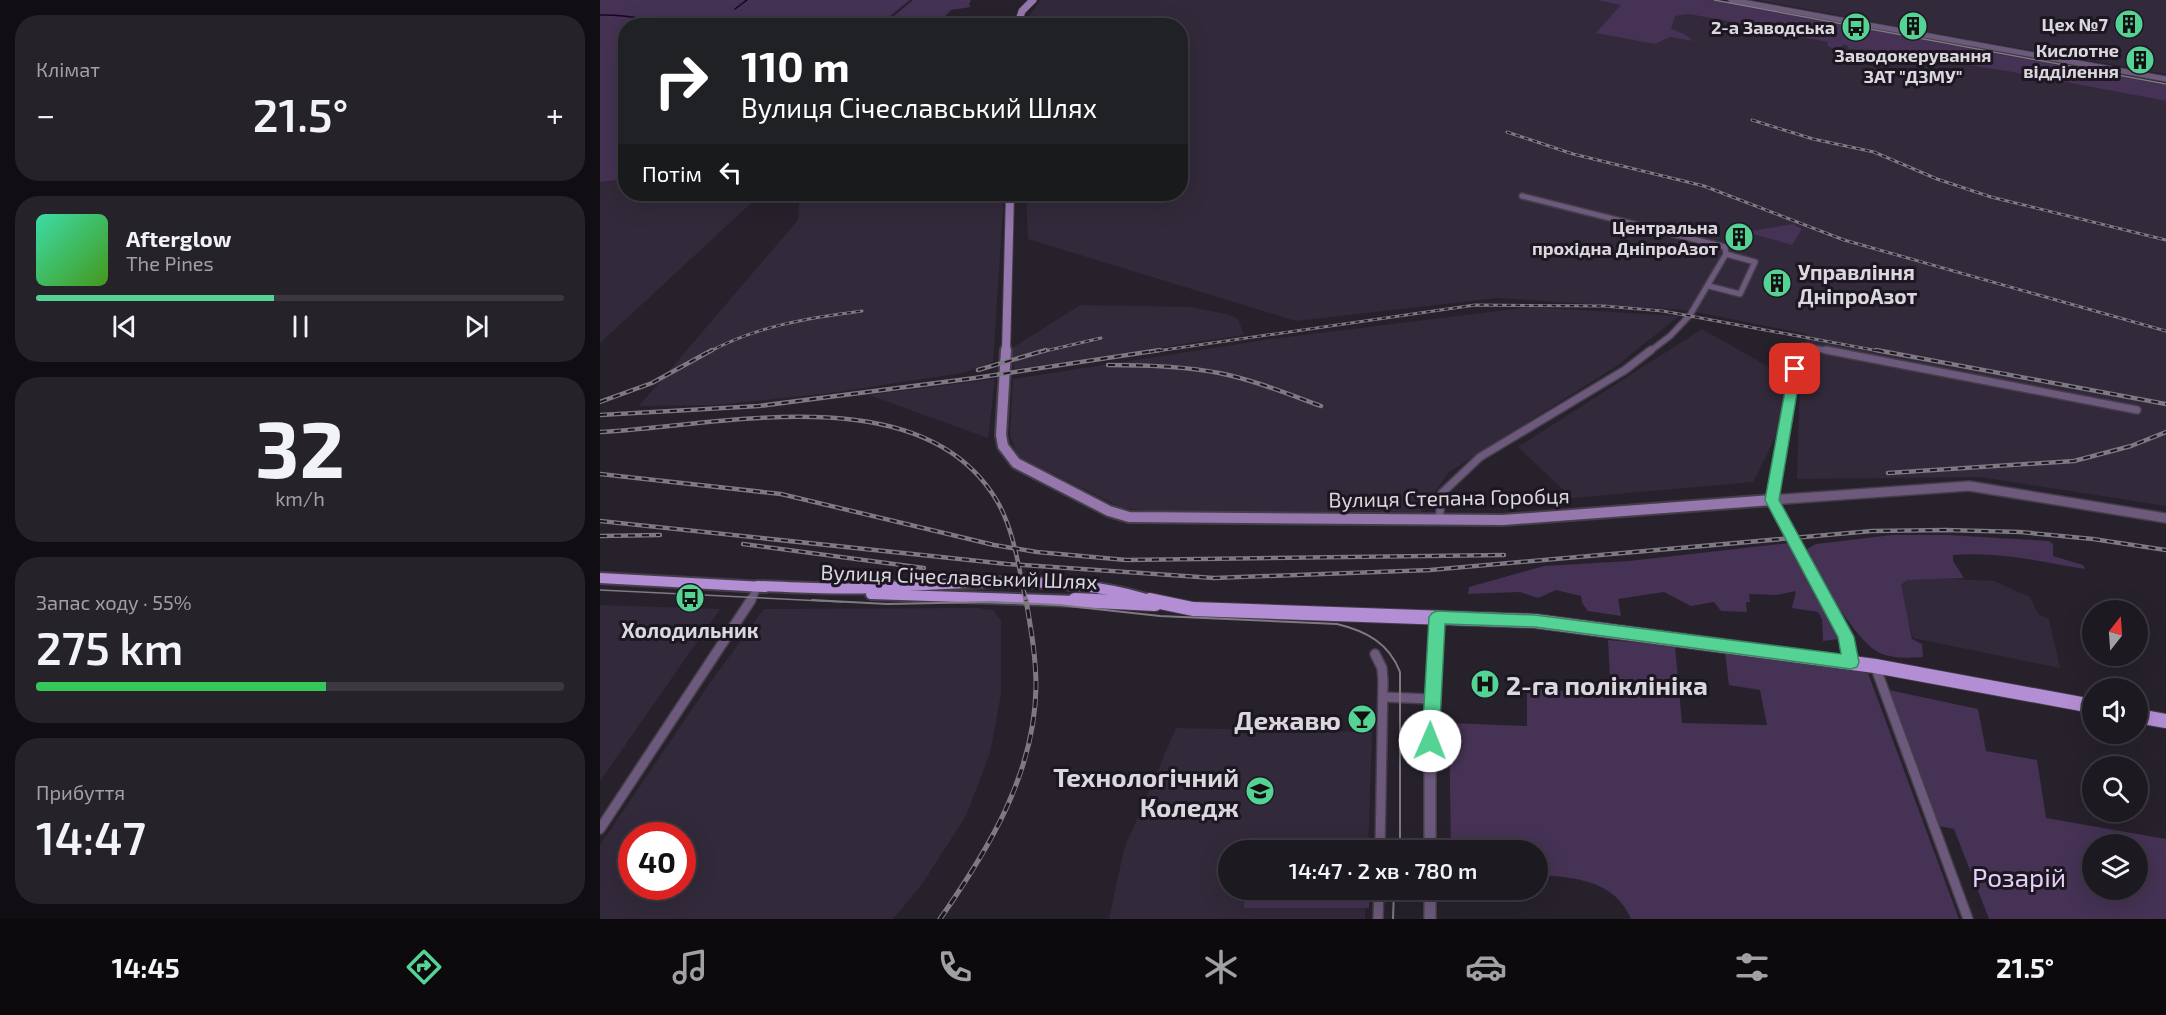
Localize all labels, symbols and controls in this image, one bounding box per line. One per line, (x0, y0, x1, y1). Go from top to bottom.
building icon: Цех №7 (2113, 8, 2145, 40)
building icon: Заводокерування ЗАТ "ДЗМУ" (1897, 10, 1929, 42)
bus stop icon: 2-а Заводська (1840, 11, 1872, 43)
place label: Цех №7 (2042, 13, 2108, 35)
place label: 2-а Заводська (1711, 16, 1835, 38)
place label: Кислотне відділення (2023, 39, 2119, 82)
text: 110 m (741, 40, 850, 90)
icon: right (642, 42, 720, 120)
place label: Заводокерування ЗАТ "ДЗМУ" (1835, 44, 1992, 87)
building icon: Кислотне відділення (2124, 44, 2156, 76)
text: Клімат (36, 57, 100, 81)
text: 21.5° (253, 87, 348, 141)
text: Вулиця Січеславський Шлях (741, 91, 1097, 123)
text: − (36, 94, 55, 134)
text: + (546, 94, 564, 134)
icon: left (714, 156, 747, 189)
text: Потім (642, 160, 702, 186)
place label: Центральна прохідна ДніпроАзот (1532, 216, 1718, 259)
building icon: Центральна прохідна ДніпроАзот (1723, 221, 1755, 253)
text: Afterglow (126, 225, 231, 251)
text: The Pines (126, 251, 214, 275)
place label: Управління ДніпроАзот (1798, 259, 1918, 308)
building icon: Управління ДніпроАзот (1761, 267, 1793, 299)
icon: previous (108, 310, 141, 343)
icon: pause (284, 310, 317, 343)
icon: next (460, 310, 493, 343)
pin (1769, 343, 1820, 394)
icon: arrive (1778, 352, 1811, 385)
text: 32 (255, 400, 345, 494)
street label: Вулиця Степана Горобця (1328, 482, 1570, 513)
text: km/h (275, 486, 325, 510)
street label: Вулиця Січеславський Шлях (820, 559, 1098, 594)
bus stop icon: Холодильник (674, 582, 706, 614)
text: Запас ходу · 55% (36, 590, 192, 614)
north arrow (2082, 600, 2148, 666)
map controls (2082, 600, 2148, 900)
place label: Холодильник (621, 617, 759, 642)
text: 275 km (36, 620, 183, 674)
hospital icon: 2-га поліклініка (1469, 668, 1501, 700)
place label: 2-га поліклініка (1506, 669, 1708, 700)
button: sound (2082, 678, 2148, 744)
bar icon: Дежавю (1346, 703, 1378, 735)
place label: Дежавю (1234, 704, 1341, 735)
position arrow (1398, 709, 1462, 773)
button: search (2082, 756, 2148, 822)
place label: Технологічний Коледж (1053, 761, 1239, 822)
school or university icon: Технологічний Коледж (1244, 775, 1276, 807)
text: Прибуття (36, 780, 125, 804)
text: 14:47 (36, 810, 146, 864)
speed limit sign: 40 (618, 822, 696, 900)
button: layers (2082, 834, 2148, 900)
text: 14:47 · 2 хв · 780 m (1289, 857, 1477, 883)
park label: Розарій (1972, 861, 2066, 892)
icon: directions (403, 946, 445, 988)
icon: music (669, 946, 711, 988)
icon: phone (934, 946, 976, 988)
icon: climate (1200, 946, 1242, 988)
icon: car (1465, 946, 1507, 988)
icon: filters (1731, 946, 1773, 988)
text: 14:45 (112, 951, 180, 983)
text: 21.5° (1996, 951, 2054, 983)

